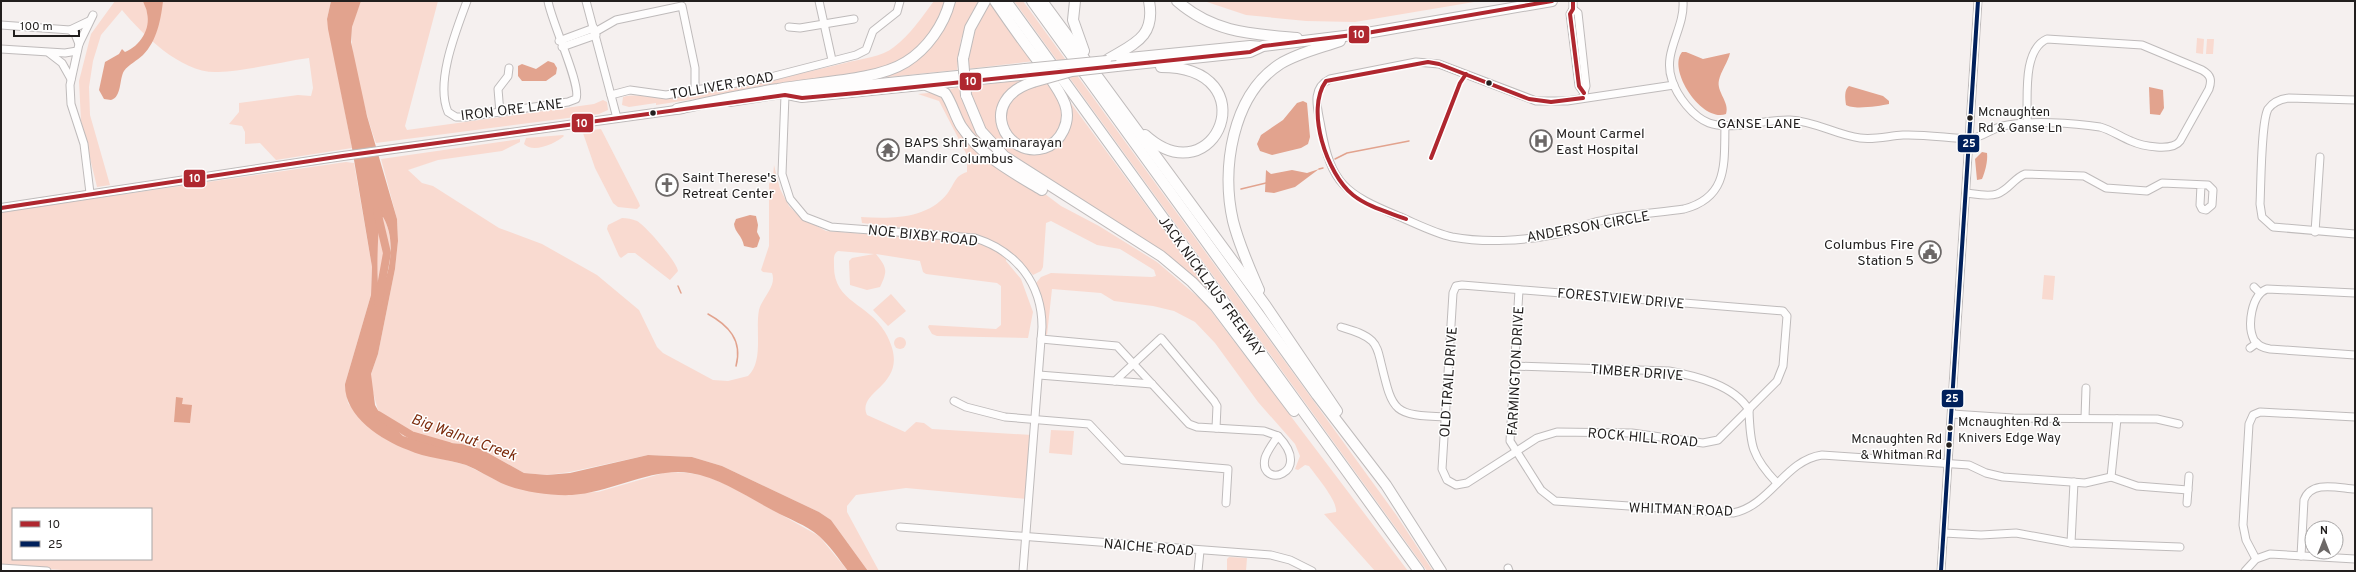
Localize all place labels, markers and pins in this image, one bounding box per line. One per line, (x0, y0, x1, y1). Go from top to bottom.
unlabelled marker (1484, 78, 1494, 88)
place label: Mcnaughten Rd & Ganse Ln (1978, 105, 2062, 137)
unlabelled marker (648, 108, 658, 118)
marker: Mcnaughten Rd & Ganse Ln (1965, 113, 1975, 123)
place label: Mount Carmel East Hospital (1556, 126, 1645, 159)
hospital icon: Mount Carmel East Hospital (1528, 128, 1554, 154)
place label: BAPS Shri Swaminarayan Mandir Columbus (904, 135, 1062, 168)
temple icon: BAPS Shri Swaminarayan Mandir Columbus (875, 137, 901, 163)
place label: Saint Therese's Retreat Center (682, 170, 777, 203)
church icon: Saint Therese's Retreat Center (654, 172, 680, 198)
place label: Columbus Fire Station 5 (1824, 237, 1914, 270)
public building icon: Columbus Fire Station 5 (1917, 239, 1943, 265)
place label: Mcnaughten Rd & Knivers Edge Way (1958, 415, 2061, 447)
marker: Mcnaughten Rd & Knivers Edge Way (1945, 423, 1955, 433)
place label: Mcnaughten Rd & Whitman Rd (1851, 432, 1942, 464)
marker: Mcnaughten Rd & Whitman Rd (1944, 440, 1954, 450)

